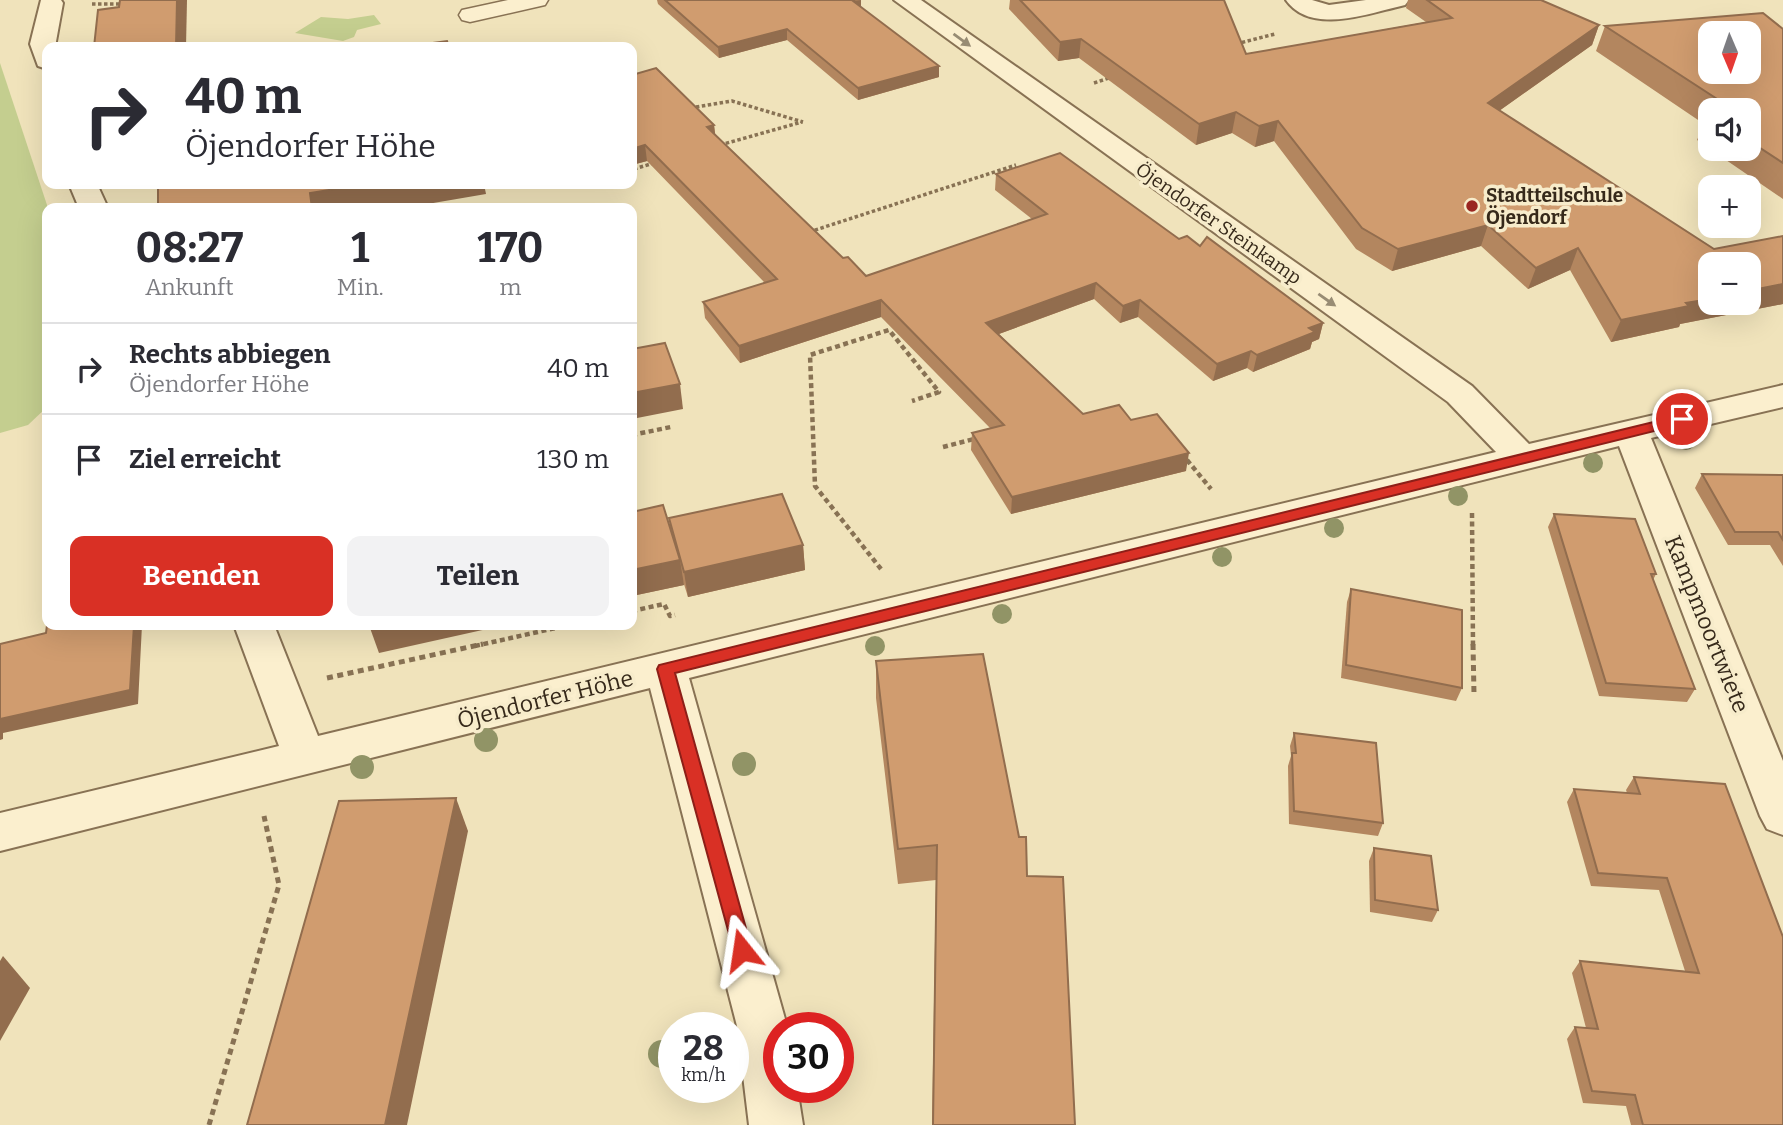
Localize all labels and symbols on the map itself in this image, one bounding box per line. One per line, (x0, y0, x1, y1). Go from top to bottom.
north arrow (1698, 21, 1760, 84)
one-way arrow (953, 33, 971, 47)
street label: Öjendorfer Steinkamp (1131, 158, 1306, 289)
place label: Stadtteilschule Öjendorf (1486, 184, 1623, 229)
marker: Stadtteilschule Öjendorf (1464, 198, 1480, 214)
one-way arrow (1318, 293, 1336, 307)
pin (1652, 389, 1712, 449)
street label: Kampmoortwiete (1659, 531, 1755, 717)
street label: Öjendorfer Höhe (454, 664, 636, 734)
position arrow (705, 913, 779, 987)
speed limit sign: 30 (763, 1012, 854, 1103)

